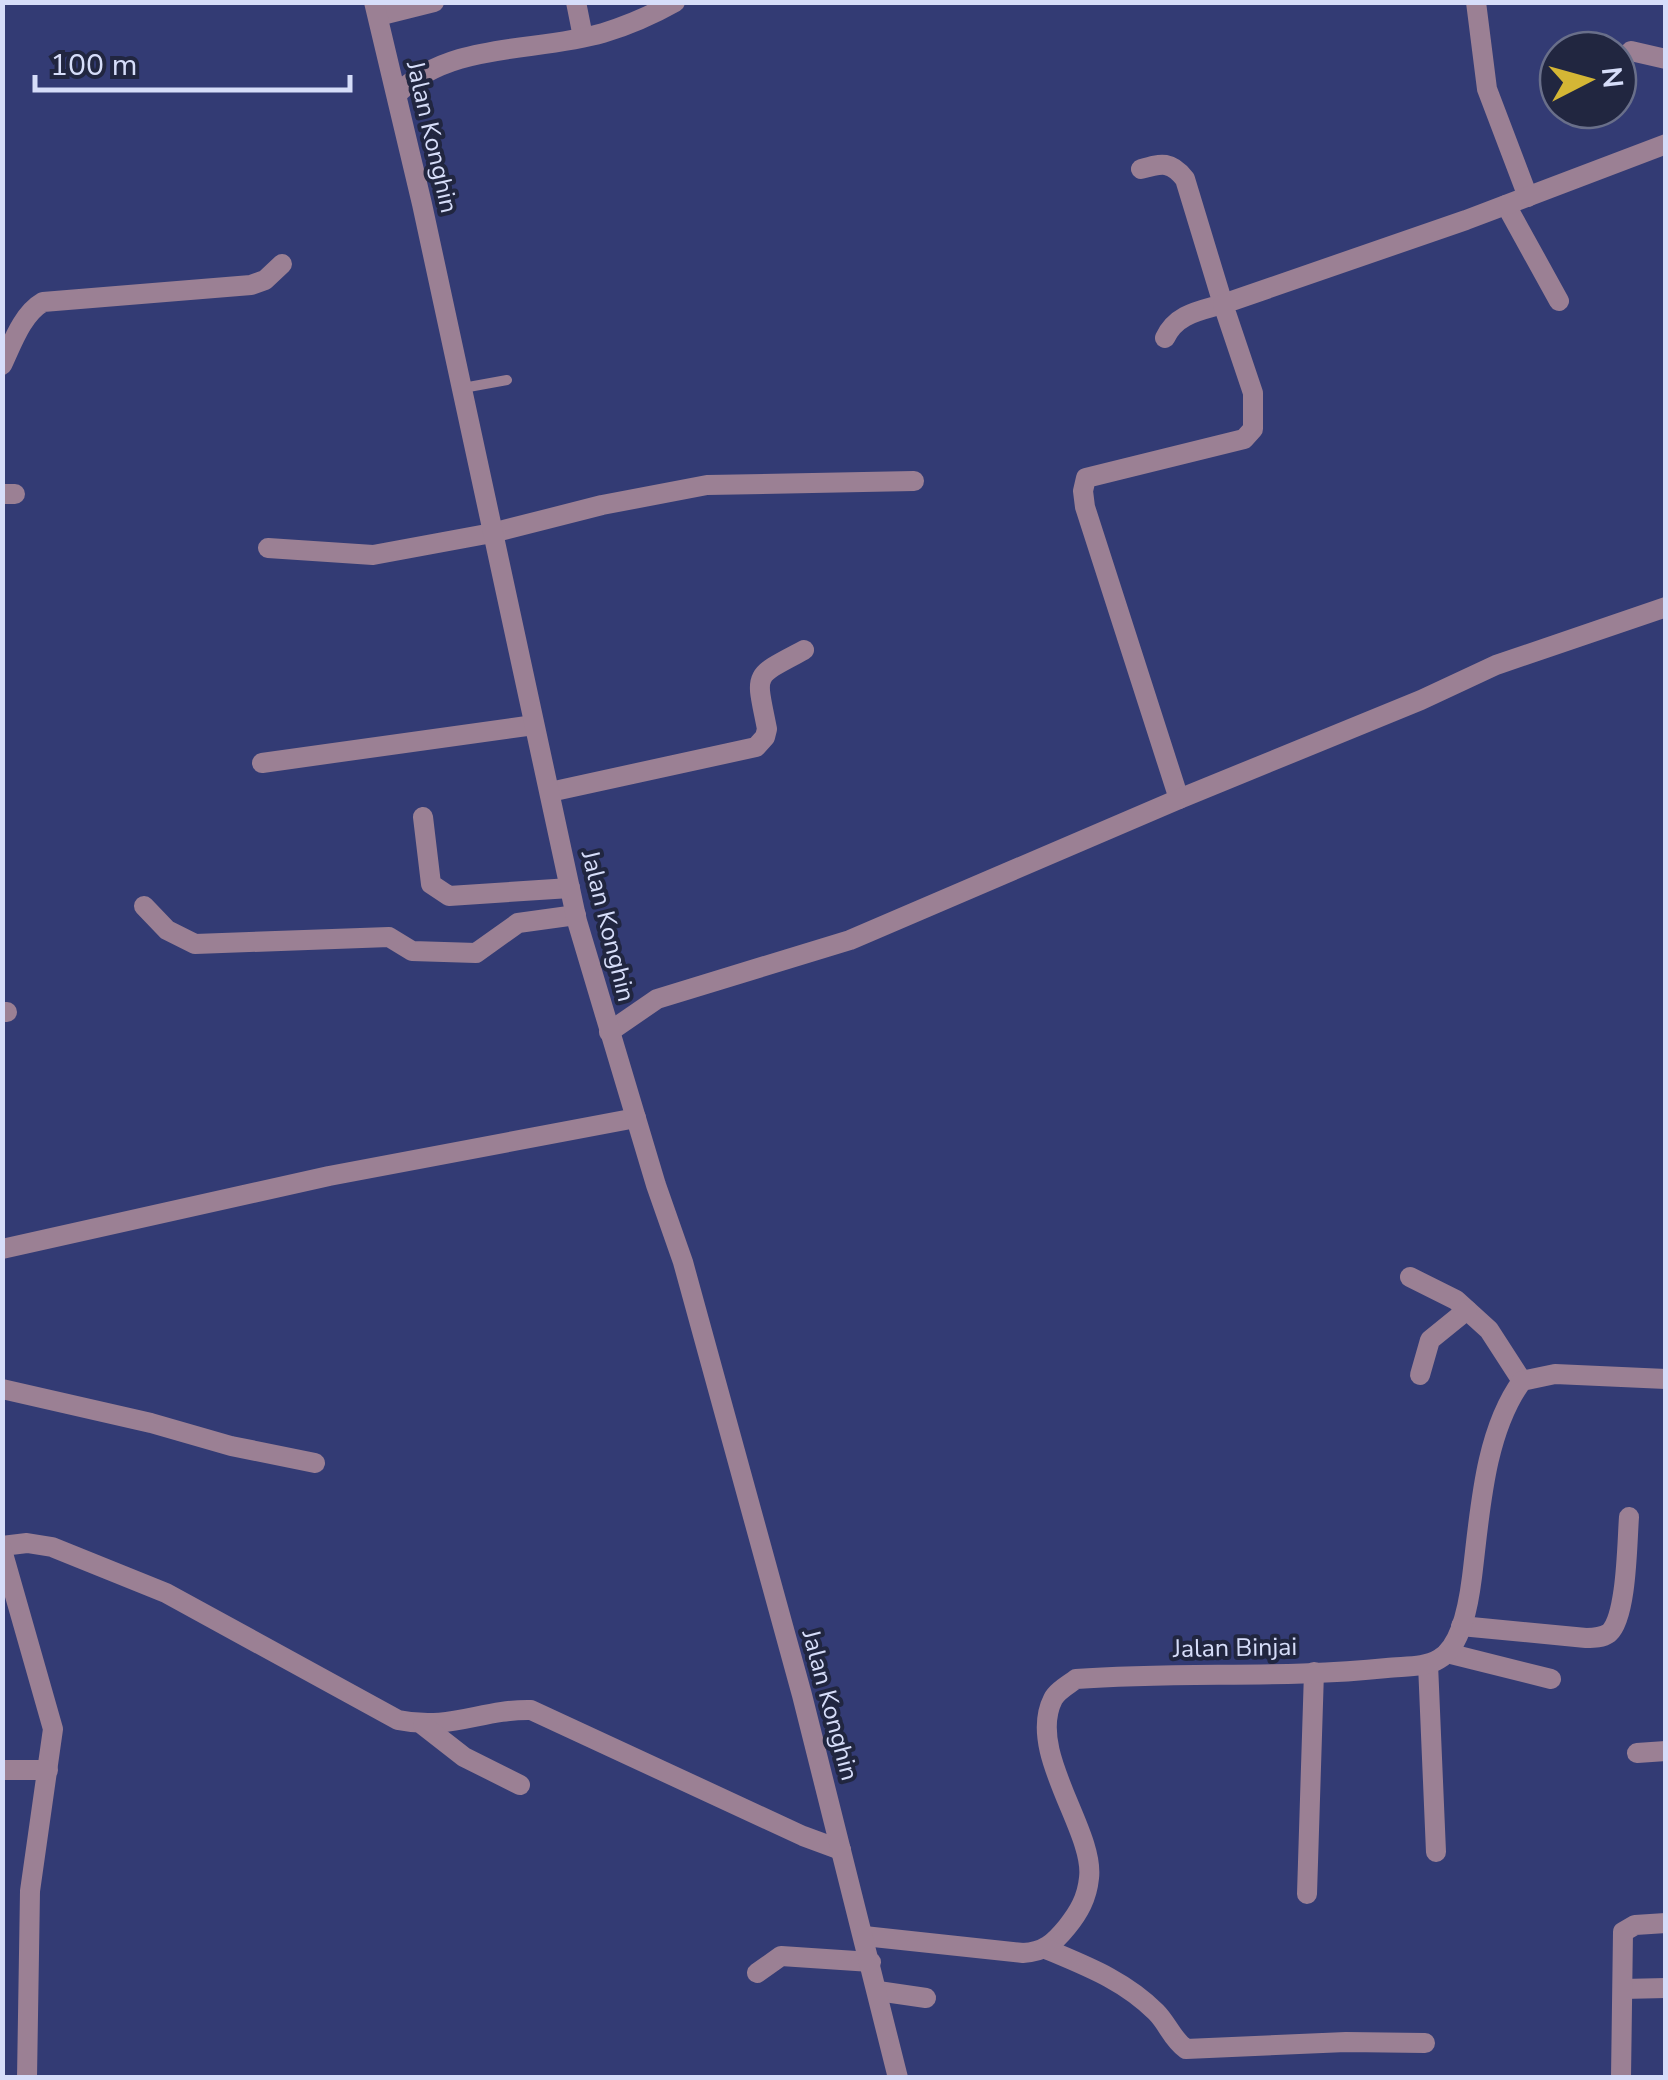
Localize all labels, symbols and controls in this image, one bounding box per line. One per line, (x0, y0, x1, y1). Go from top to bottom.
scale bar (35, 30, 350, 92)
north arrow (1538, 30, 1638, 130)
text: 100 m (50, 45, 137, 86)
street label: Jalan Konghin (398, 57, 466, 216)
text: N (1592, 65, 1632, 90)
street label: Jalan Konghin (573, 846, 643, 1005)
street label: Jalan Konghin (793, 1625, 866, 1784)
street label: Jalan Binjai (1171, 1630, 1298, 1666)

